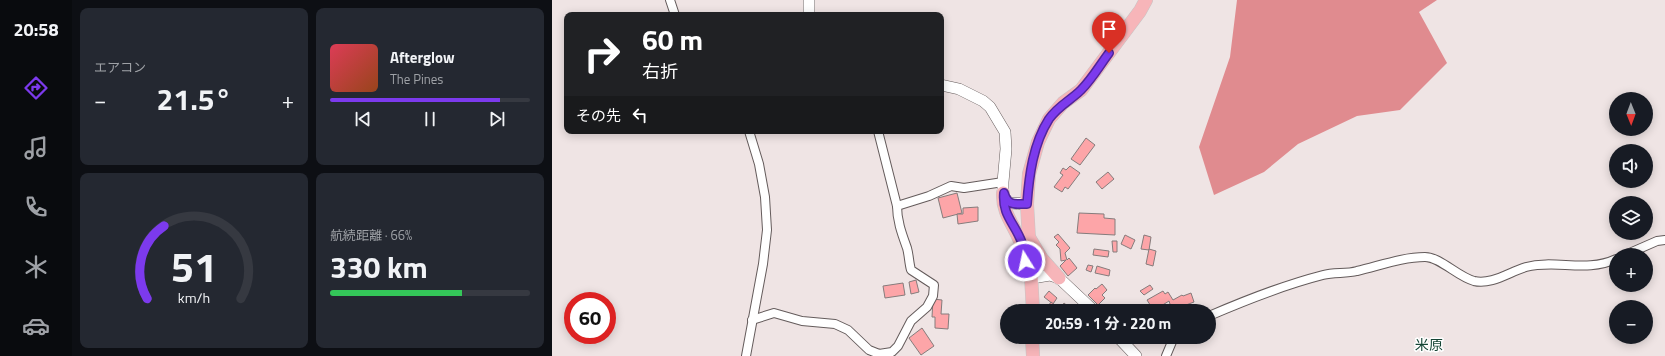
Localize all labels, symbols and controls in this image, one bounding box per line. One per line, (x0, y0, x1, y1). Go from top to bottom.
pin (1092, 12, 1126, 53)
text: 20:58 (14, 16, 58, 43)
text: 60 m (642, 18, 703, 61)
icon: arrive (1098, 18, 1120, 40)
icon: right (576, 28, 628, 80)
text: Afterglow (390, 46, 455, 69)
text: エアコン (94, 57, 146, 77)
text: 右折 (642, 58, 678, 85)
text: The Pines (390, 69, 443, 89)
icon: directions (22, 74, 50, 102)
text: 21.5° (157, 76, 231, 122)
text: − (94, 83, 106, 117)
text: + (282, 83, 294, 117)
north arrow (1609, 92, 1653, 136)
map controls (1609, 92, 1653, 344)
text: その先 (576, 104, 621, 127)
icon: left (629, 104, 651, 126)
icon: previous (352, 108, 374, 130)
icon: pause (419, 108, 441, 130)
icon: next (486, 108, 508, 130)
icon: music (22, 134, 50, 162)
button: sound (1609, 144, 1653, 188)
icon: phone (22, 193, 50, 221)
button: layers (1609, 196, 1653, 240)
text: 航続距離 · 66% (330, 225, 412, 245)
text: 51 (171, 234, 217, 297)
position arrow (1004, 240, 1046, 282)
text: 330 km (330, 244, 428, 290)
button: + (1609, 248, 1653, 292)
icon: climate (22, 253, 50, 281)
text: km/h (178, 286, 210, 308)
speed limit sign: 60 (564, 292, 616, 344)
button: − (1609, 300, 1653, 344)
icon: car (22, 312, 50, 340)
text: 20:59 · 1 分 · 220 m (1045, 312, 1171, 335)
district label: 米原 (1415, 334, 1443, 355)

